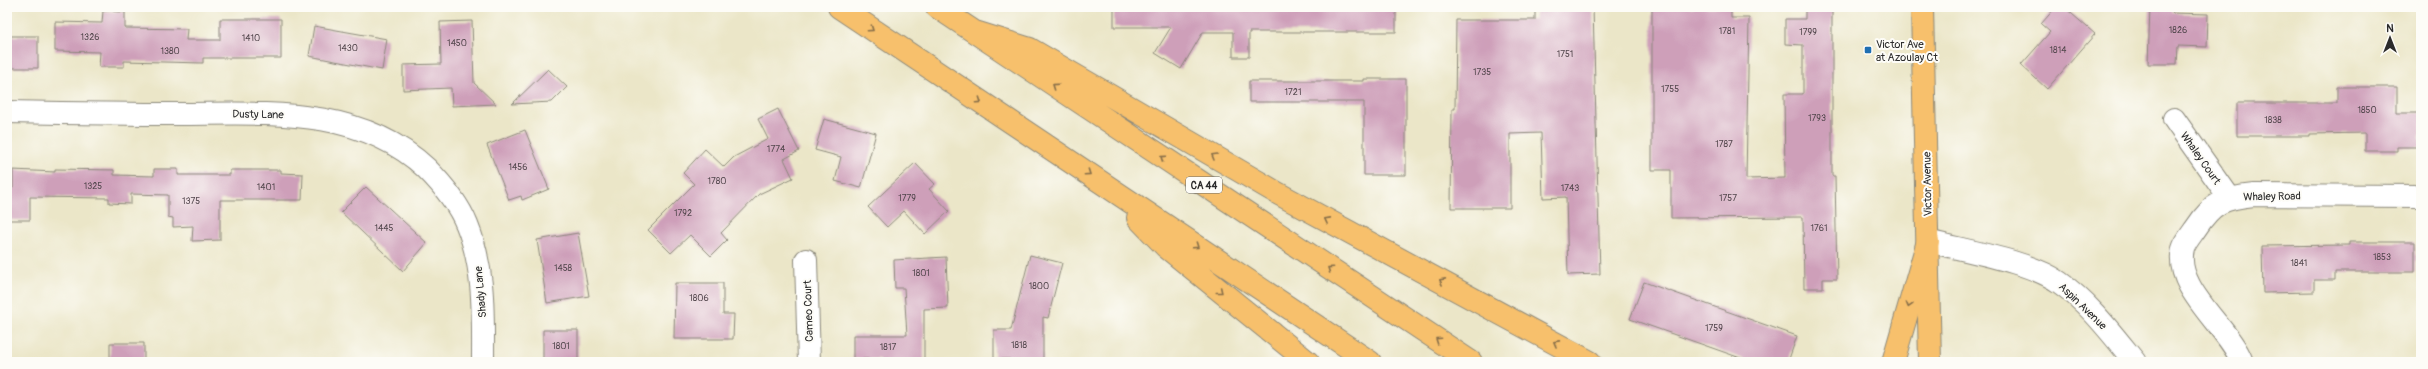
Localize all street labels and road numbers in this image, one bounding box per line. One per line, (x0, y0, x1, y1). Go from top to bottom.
street label: Dusty Lane (232, 108, 284, 121)
street label: Whaley Court (2178, 129, 2224, 188)
street label: Victor Avenue (1920, 151, 1935, 216)
road number: CA 44 (1186, 177, 1222, 193)
street label: Whaley Road (2243, 189, 2301, 204)
street label: Shady Lane (472, 265, 489, 318)
street label: Cameo Court (801, 279, 816, 342)
street label: Aspin Avenue (2056, 280, 2110, 333)

